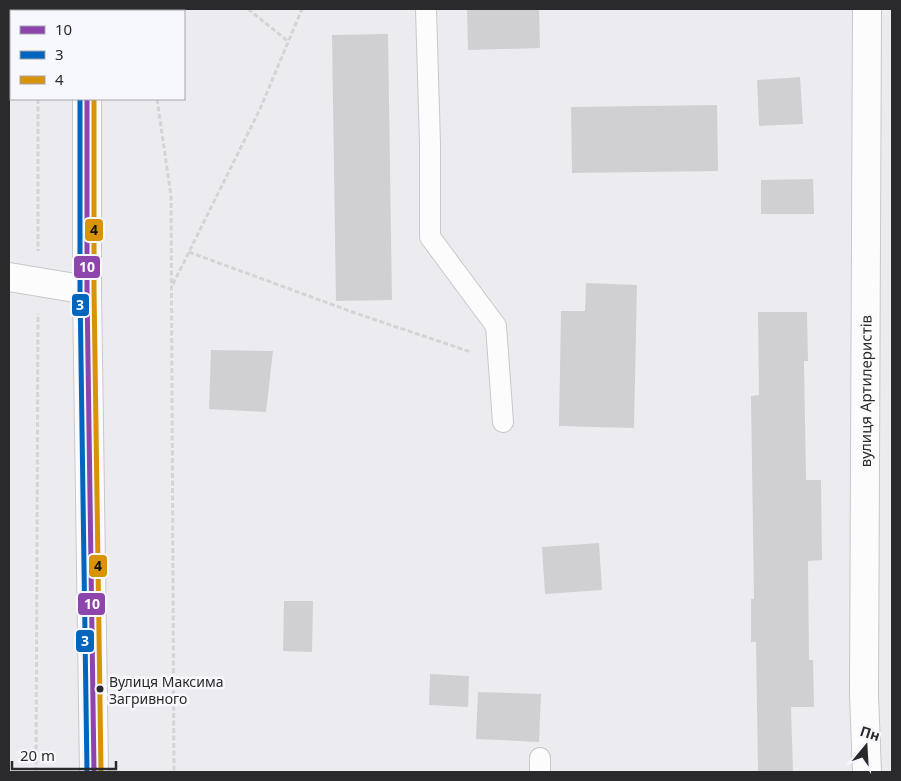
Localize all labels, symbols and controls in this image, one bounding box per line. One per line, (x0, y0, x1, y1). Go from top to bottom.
legend (10, 10, 185, 100)
text: 10 (55, 19, 72, 39)
text: 3 (55, 44, 64, 64)
text: 4 (55, 69, 64, 89)
line badge: 4 (84, 218, 104, 242)
text: 4 (90, 220, 98, 239)
line badge: 10 (73, 255, 101, 279)
text: 10 (79, 257, 95, 276)
line badge: 3 (71, 293, 90, 317)
text: 3 (76, 295, 84, 314)
street label: вулиця Артилеристів (855, 315, 876, 467)
line badge: 4 (88, 554, 108, 578)
text: 4 (94, 556, 102, 575)
line badge: 10 (77, 592, 106, 616)
text: 10 (84, 594, 100, 613)
line badge: 3 (75, 629, 95, 653)
text: 3 (81, 631, 89, 650)
place label: Вулиця Максима Загривного (109, 672, 224, 708)
marker: Вулиця Максима Загривного (95, 684, 105, 694)
north arrow (841, 721, 891, 771)
text: Пн (858, 721, 883, 745)
scale bar (12, 738, 116, 770)
text: 20 m (20, 745, 55, 765)

